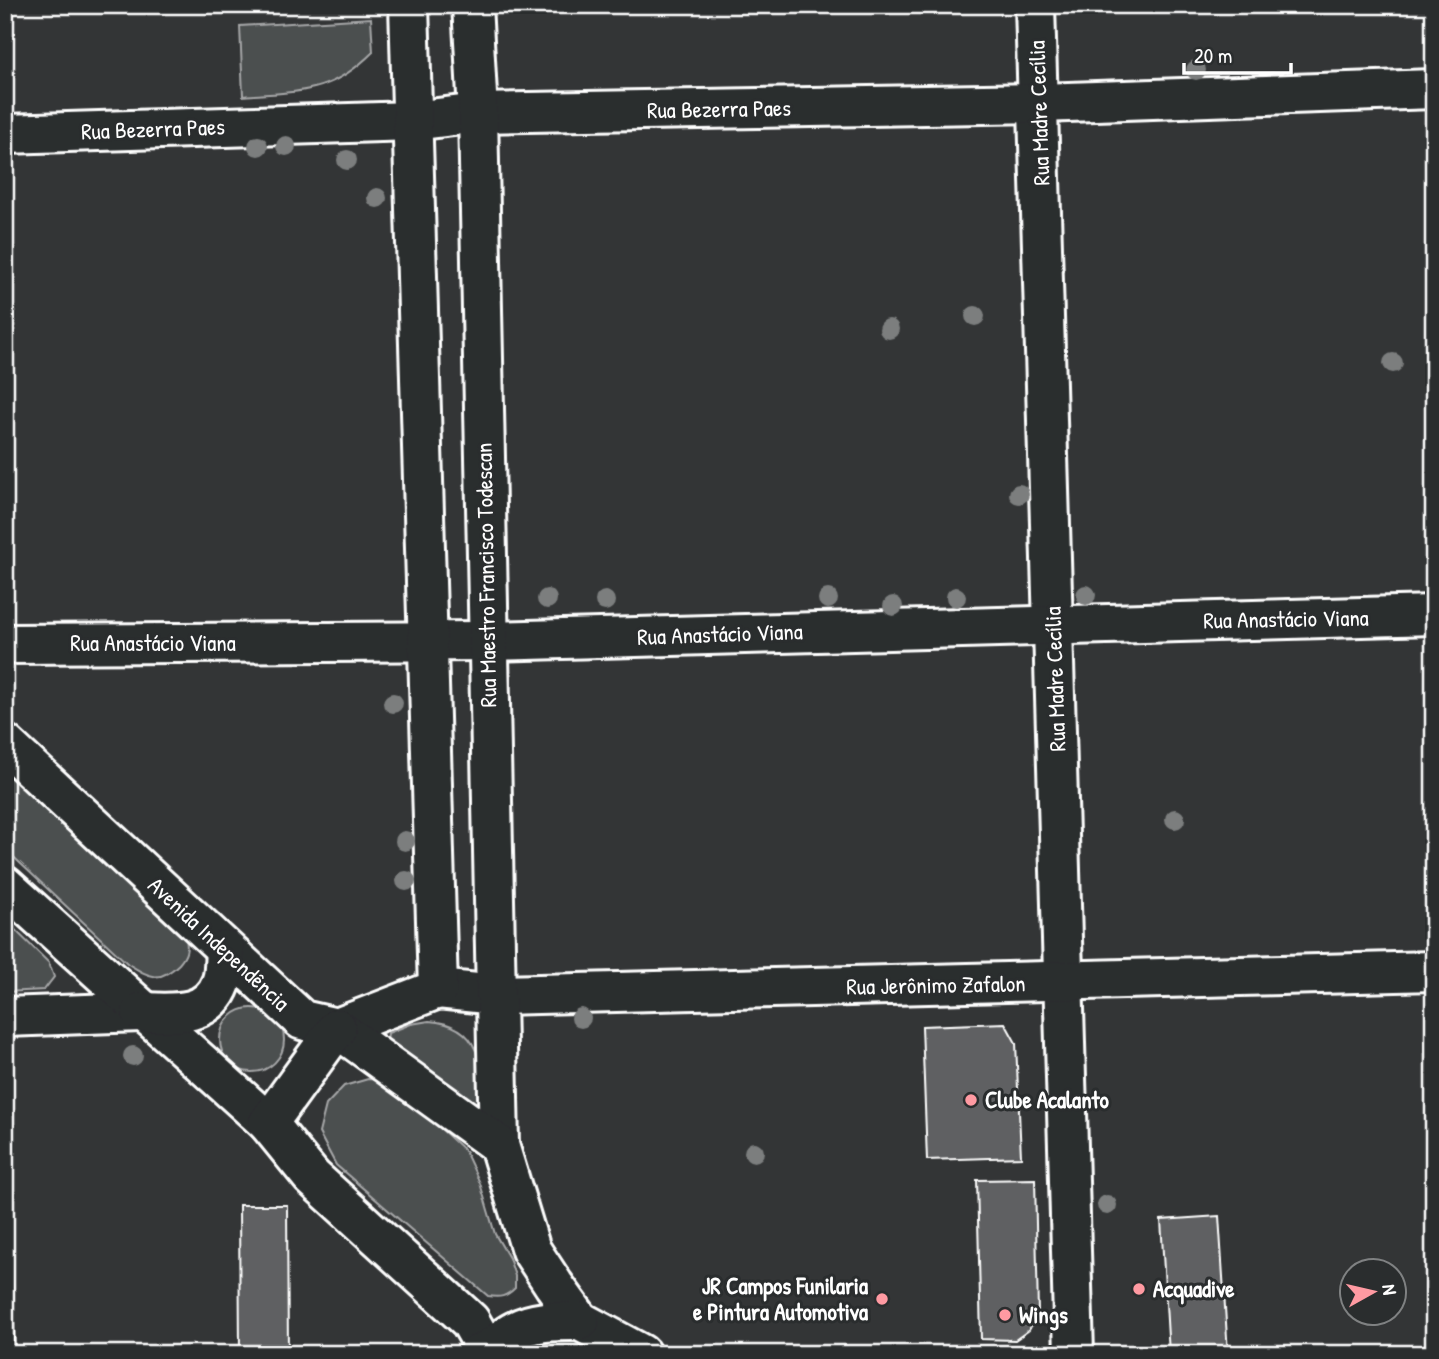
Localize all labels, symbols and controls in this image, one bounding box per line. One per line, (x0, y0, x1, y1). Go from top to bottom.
scale bar (1184, 32, 1290, 76)
street label: Rua Madre Cecília (1020, 40, 1057, 186)
text: 20 m (1194, 41, 1232, 70)
street label: Rua Bezerra Paes (647, 92, 791, 125)
street label: Rua Bezerra Paes (81, 110, 226, 147)
street label: Rua Maestro Francisco Todescan (468, 442, 503, 708)
street label: Rua Anastácio Viana (1203, 602, 1369, 635)
street label: Rua Madre Cecília (1036, 606, 1073, 752)
street label: Rua Anastácio Viana (637, 615, 803, 652)
street label: Rua Anastácio Viana (70, 627, 236, 658)
street label: Avenida Independência (142, 870, 297, 1017)
street label: Rua Jerônimo Zafalon (846, 967, 1026, 1002)
place label: Clube Acalanto (985, 1084, 1109, 1115)
marker: Clube Acalanto (963, 1092, 979, 1108)
north arrow (1338, 1258, 1408, 1328)
place label: JR Campos Funilaria e Pintura Automotiva (693, 1270, 868, 1327)
place label: Acquadive (1153, 1273, 1235, 1305)
marker: Acquadive (1131, 1281, 1147, 1297)
text: N (1376, 1283, 1403, 1296)
marker: JR Campos Funilaria e Pintura Automotiva (874, 1291, 890, 1307)
place label: Wings (1019, 1299, 1068, 1331)
marker: Wings (997, 1307, 1013, 1323)

